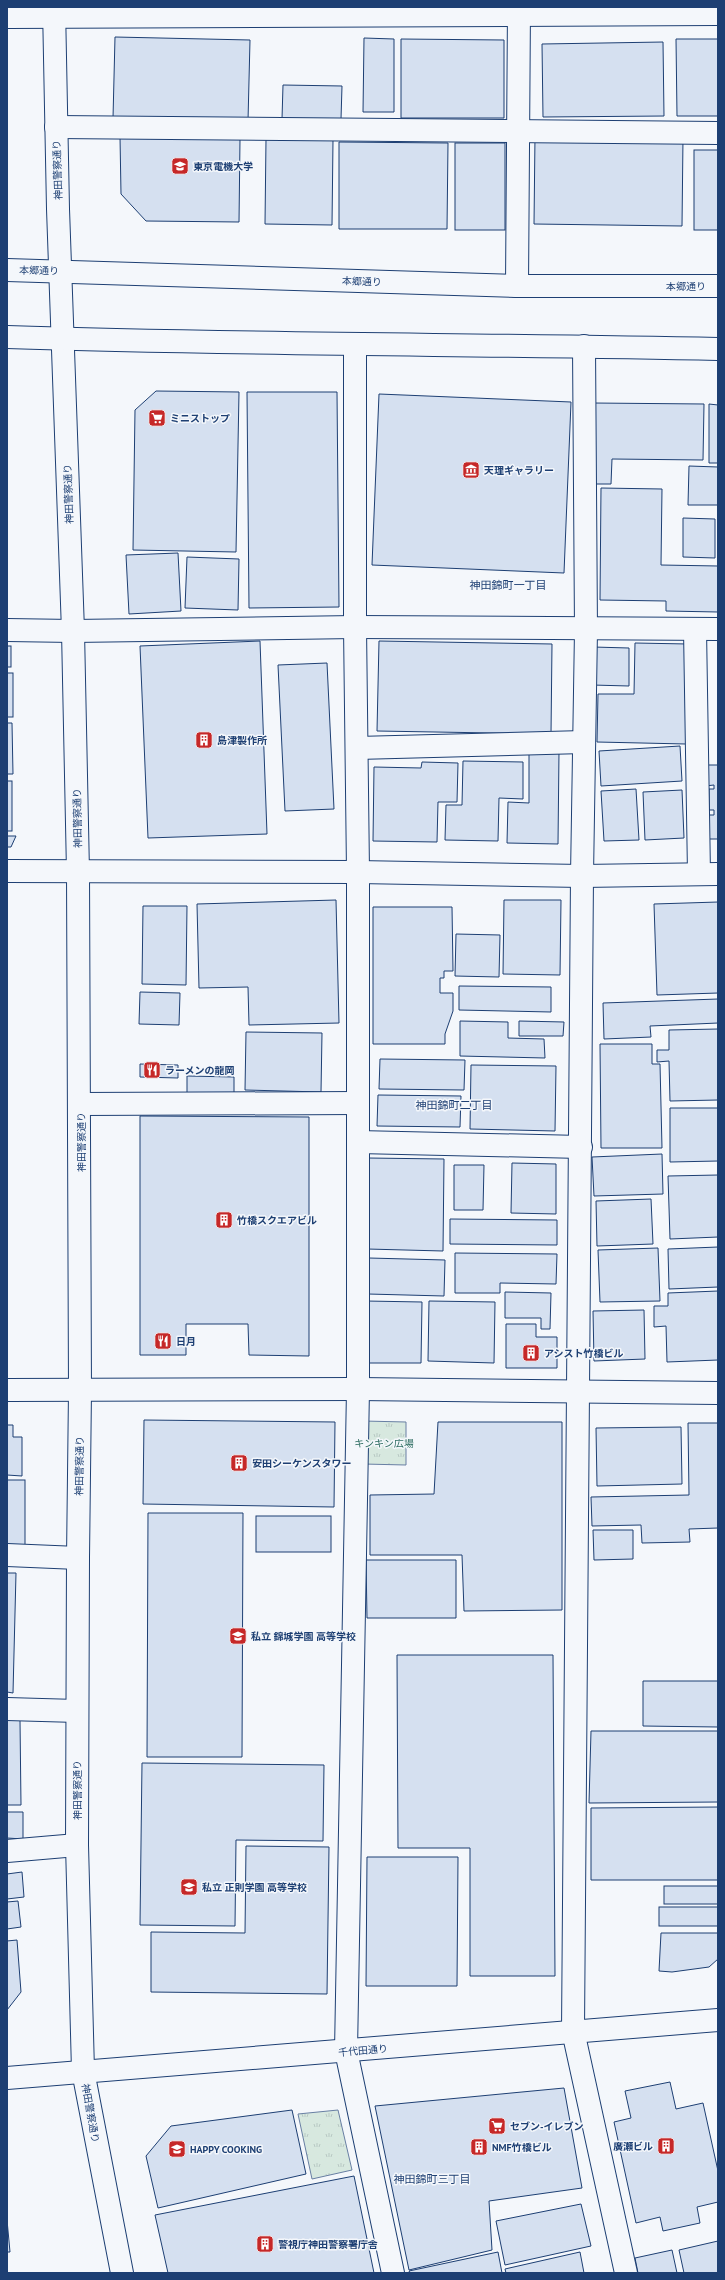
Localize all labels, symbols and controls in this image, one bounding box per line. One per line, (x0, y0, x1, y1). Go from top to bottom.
street label: 神田警察通り (50, 140, 65, 200)
school or university icon: 東京電機大学 (170, 156, 190, 176)
place label: 東京電機大学 (193, 160, 253, 173)
street label: 本郷通り (19, 264, 59, 277)
street label: 本郷通り (342, 274, 382, 289)
street label: 本郷通り (666, 280, 706, 293)
supermarket icon: ミニストップ (147, 408, 167, 428)
place label: ミニストップ (170, 412, 230, 425)
museum icon: 天理ギャラリー (461, 460, 481, 480)
street label: 神田警察通り (61, 464, 76, 524)
place label: 天理ギャラリー (484, 464, 554, 477)
district label: 神田錦町一丁目 (470, 578, 547, 592)
building icon: 島津製作所 (194, 730, 214, 750)
place label: 島津製作所 (217, 734, 267, 747)
street label: 神田警察通り (70, 788, 85, 848)
restaurant icon: ラーメンの龍岡 (142, 1060, 162, 1080)
place label: ラーメンの龍岡 (165, 1064, 235, 1077)
district label: 神田錦町二丁目 (416, 1098, 493, 1112)
street label: 神田警察通り (75, 1112, 88, 1172)
building icon: 竹橋スクエアビル (214, 1210, 234, 1230)
place label: 竹橋スクエアビル (236, 1214, 317, 1227)
restaurant icon: 日月 (153, 1331, 173, 1351)
place label: 日月 (176, 1335, 196, 1348)
building icon: アシスト竹橋ビル (521, 1343, 541, 1363)
place label: アシスト竹橋ビル (544, 1347, 624, 1360)
street label: 神田警察通り (72, 1436, 87, 1496)
park label: キンキン広場 (354, 1437, 414, 1450)
building icon: 安田シーケンスタワー (229, 1453, 249, 1473)
place label: 安田シーケンスタワー (252, 1457, 352, 1470)
school or university icon: 私立 錦城学園 高等学校 (228, 1626, 248, 1646)
place label: 私立 錦城学園 高等学校 (251, 1630, 356, 1643)
street label: 神田警察通り (71, 1760, 84, 1820)
school or university icon: 私立 正則学園 高等学校 (179, 1877, 199, 1897)
place label: 私立 正則学園 高等学校 (202, 1881, 307, 1894)
street label: 千代田通り (338, 2042, 389, 2059)
street label: 神田警察通り (79, 2082, 102, 2144)
supermarket icon: セブン-イレブン (487, 2116, 507, 2136)
place label: セブン-イレブン (510, 2120, 584, 2133)
building icon: 廣瀬ビル (656, 2136, 676, 2156)
building icon: NMF竹橋ビル (469, 2137, 489, 2157)
school or university icon: HAPPY COOKING (167, 2139, 187, 2159)
place label: 廣瀬ビル (613, 2140, 653, 2153)
place label: NMF竹橋ビル (492, 2141, 552, 2154)
place label: HAPPY COOKING (190, 2143, 262, 2156)
district label: 神田錦町三丁目 (394, 2172, 471, 2186)
building icon: 警視庁神田警察署庁舎 (255, 2234, 275, 2254)
place label: 警視庁神田警察署庁舎 (278, 2238, 378, 2251)

